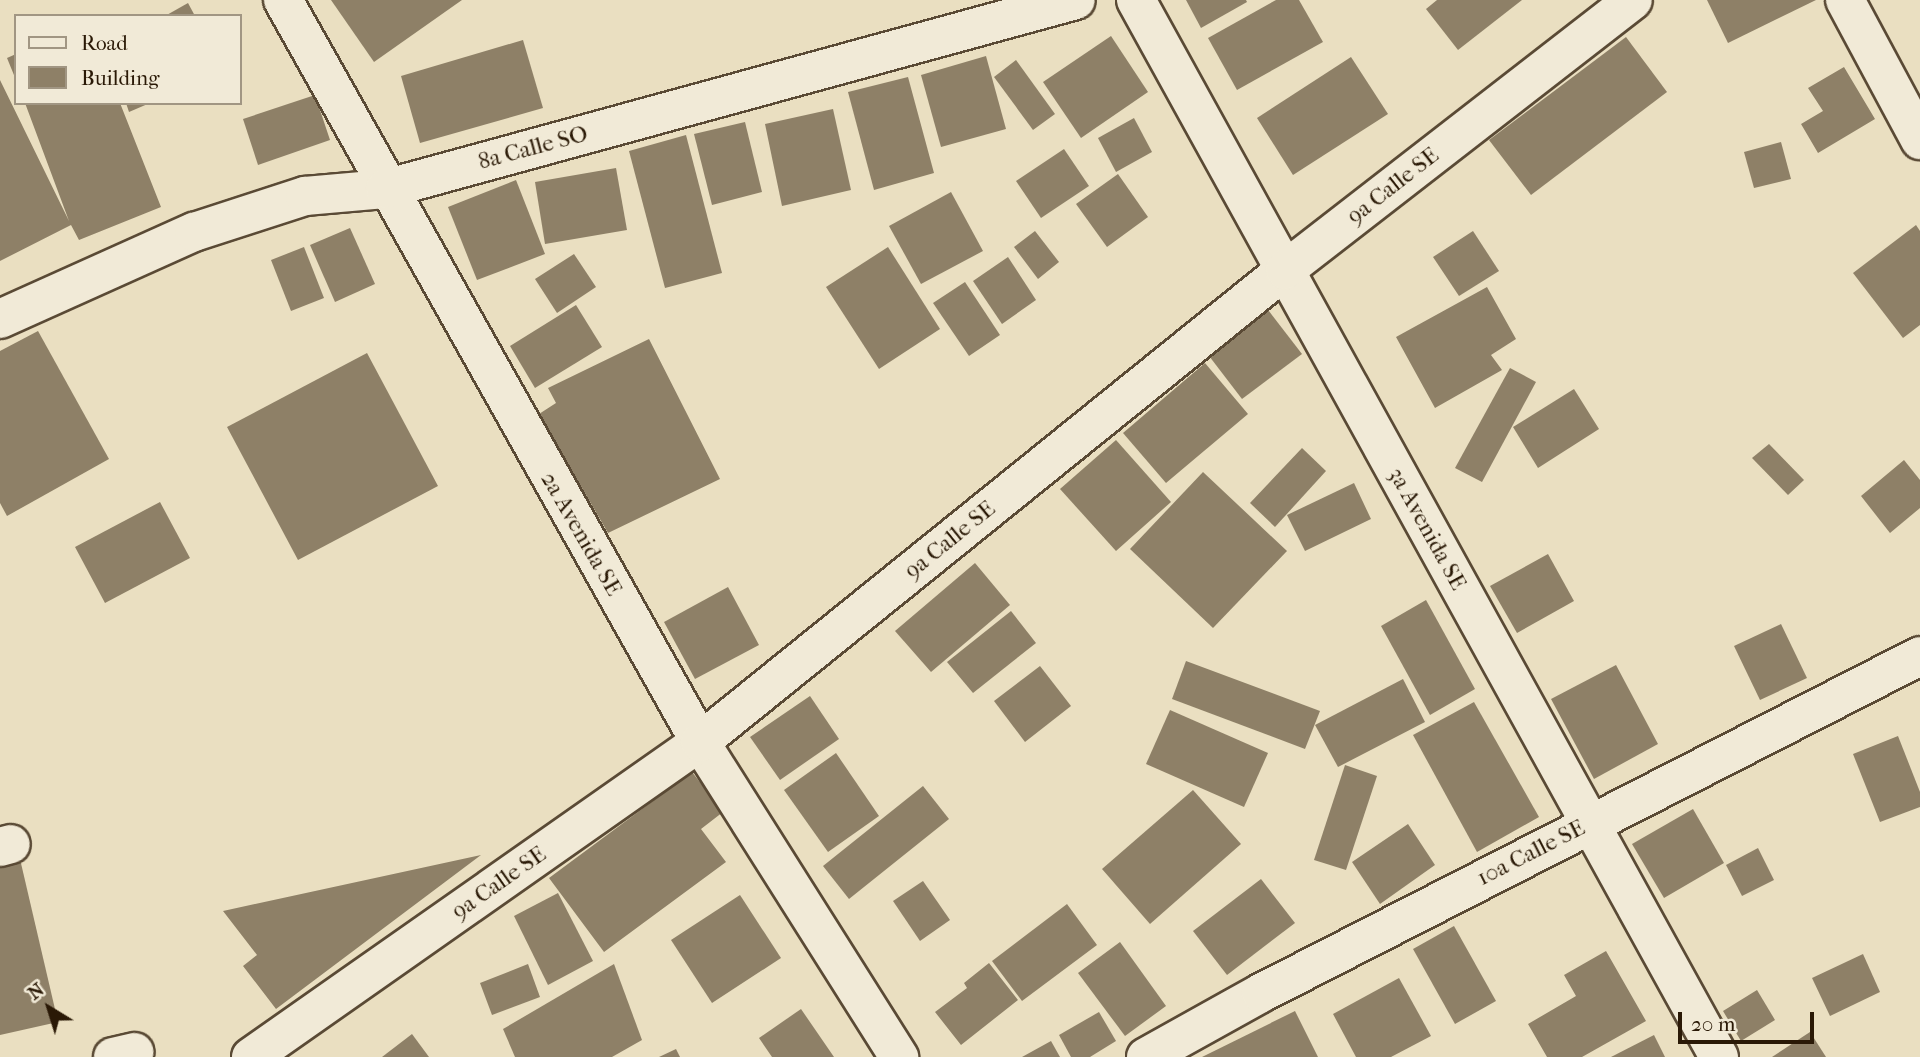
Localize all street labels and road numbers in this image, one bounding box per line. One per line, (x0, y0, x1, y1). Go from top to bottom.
street label: 8a Calle SO (475, 120, 591, 176)
street label: 9a Calle SE (1342, 142, 1444, 230)
street label: 3a Avenida SE (1382, 463, 1472, 595)
street label: 2a Avenida SE (534, 467, 628, 601)
street label: 9a Calle SE (899, 495, 1001, 585)
street label: 10a Calle SE (1473, 814, 1589, 892)
street label: 9a Calle SE (447, 841, 551, 925)

